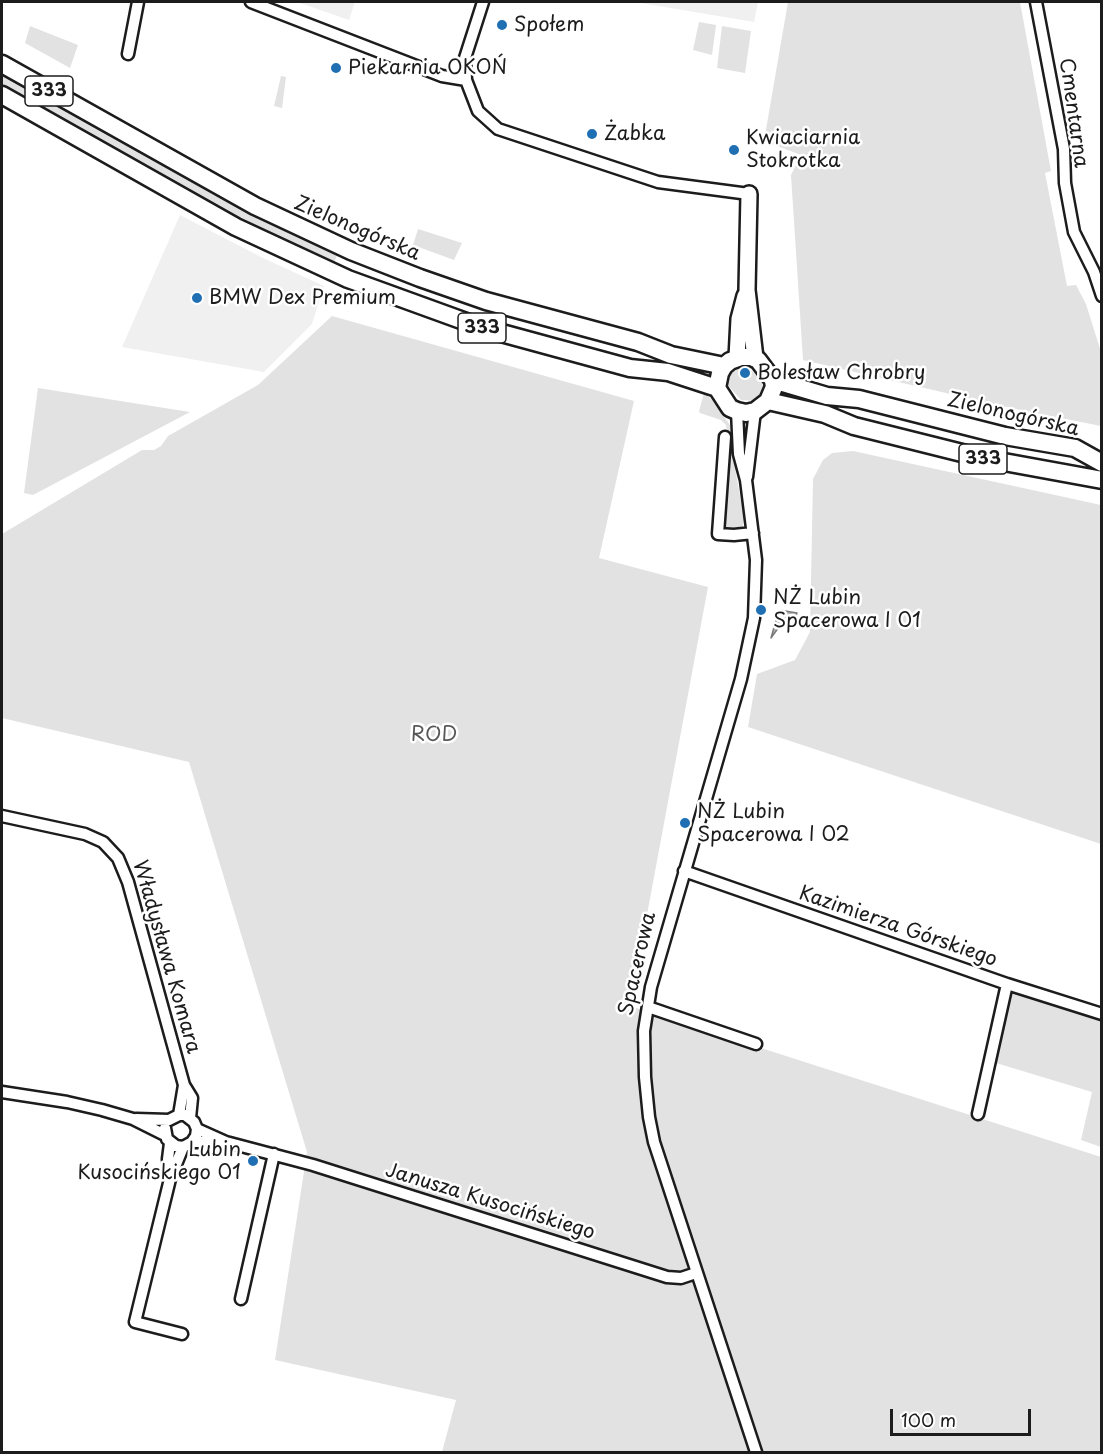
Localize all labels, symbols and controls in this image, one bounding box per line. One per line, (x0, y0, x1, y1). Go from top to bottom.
place label: Społem (514, 13, 584, 37)
marker: Społem (495, 18, 509, 32)
place label: Piekarnia OKOŃ (348, 56, 507, 80)
street label: Cmentarna (1053, 57, 1093, 169)
marker: Piekarnia OKOŃ (329, 61, 343, 75)
road number: 333 (25, 76, 73, 106)
place label: Żabka (604, 122, 665, 146)
place label: Kwiaciarnia Stokrotka (746, 126, 860, 173)
marker: Żabka (585, 127, 599, 141)
marker: Kwiaciarnia Stokrotka (727, 143, 741, 157)
street label: Zielonogórska (290, 192, 424, 266)
place label: BMW Dex Premium (209, 286, 396, 310)
marker: BMW Dex Premium (190, 291, 204, 305)
road number: 333 (458, 313, 506, 343)
place label: Bolesław Chrobry (757, 361, 925, 385)
marker: Bolesław Chrobry (738, 366, 752, 380)
street label: Zielonogórska (945, 388, 1081, 442)
road number: 333 (959, 444, 1007, 474)
place label: NŻ Lubin Spacerowa I 01 (773, 586, 921, 633)
marker: NŻ Lubin Spacerowa I 01 (754, 603, 768, 617)
park label: ROD (411, 723, 457, 747)
place label: NŻ Lubin Spacerowa I 02 (697, 800, 850, 847)
marker: NŻ Lubin Spacerowa I 02 (678, 816, 692, 830)
street label: Władysława Komara (127, 858, 205, 1056)
street label: Kazimierza Górskiego (796, 882, 1000, 972)
street label: Spacerowa (614, 910, 662, 1018)
place label: Lubin Kusocińskiego 01 (78, 1138, 241, 1185)
marker: Lubin Kusocińskiego 01 (246, 1154, 260, 1168)
street label: Janusza Kusocińskiego (382, 1159, 598, 1245)
scale bar (893, 1397, 1034, 1435)
text: 100 m (901, 1406, 956, 1433)

